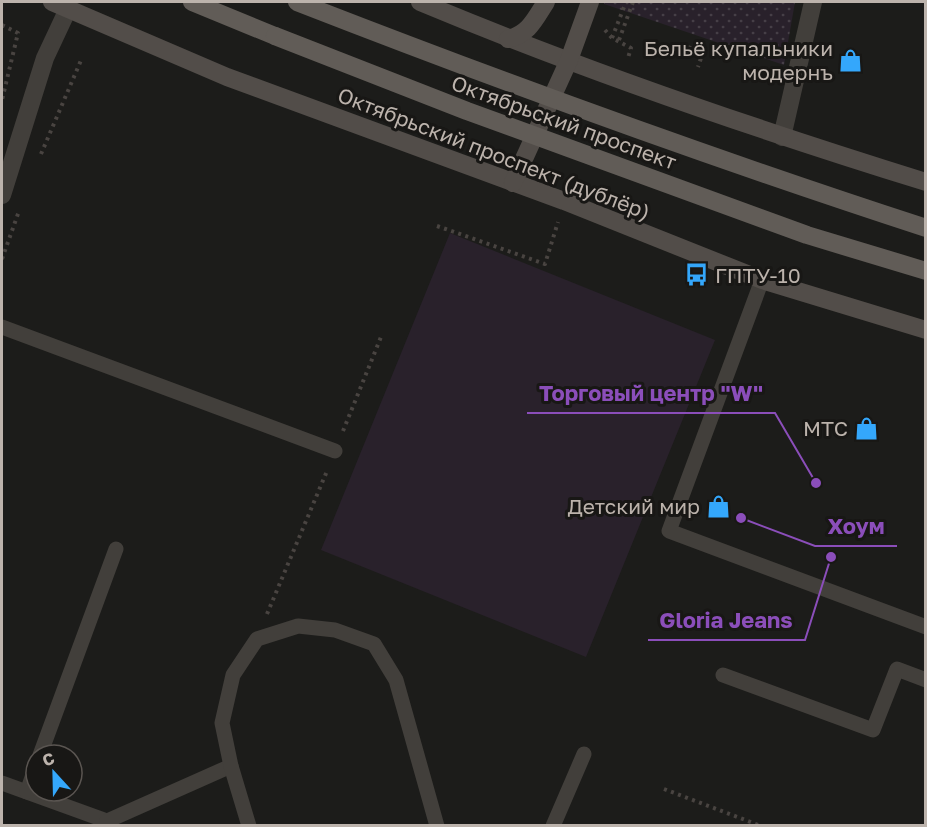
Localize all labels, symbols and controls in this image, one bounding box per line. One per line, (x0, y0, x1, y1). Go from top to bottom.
place label: Бельё купальники модернъ (644, 35, 833, 85)
shop icon: Бельё купальники модернъ (838, 47, 864, 73)
street label: Октябрьский проспект (448, 69, 680, 175)
street label: Октябрьский проспект (дублёр) (334, 81, 654, 225)
bus stop icon: ГПТУ-10 (684, 262, 710, 288)
place label: ГПТУ-10 (715, 262, 801, 288)
callout: Торговый центр "W" (527, 373, 775, 413)
text: Торговый центр "W" (539, 379, 763, 406)
place label: МТС (803, 415, 848, 441)
shop icon: МТС (853, 415, 879, 441)
place label: Детский мир (568, 493, 700, 519)
shop icon: Детский мир (705, 493, 731, 519)
callout: Хоум (815, 506, 897, 546)
text: Хоум (827, 512, 885, 539)
callout: Gloria Jeans (648, 600, 805, 640)
text: Gloria Jeans (659, 606, 793, 633)
north arrow (24, 743, 84, 803)
text: С (39, 748, 57, 770)

